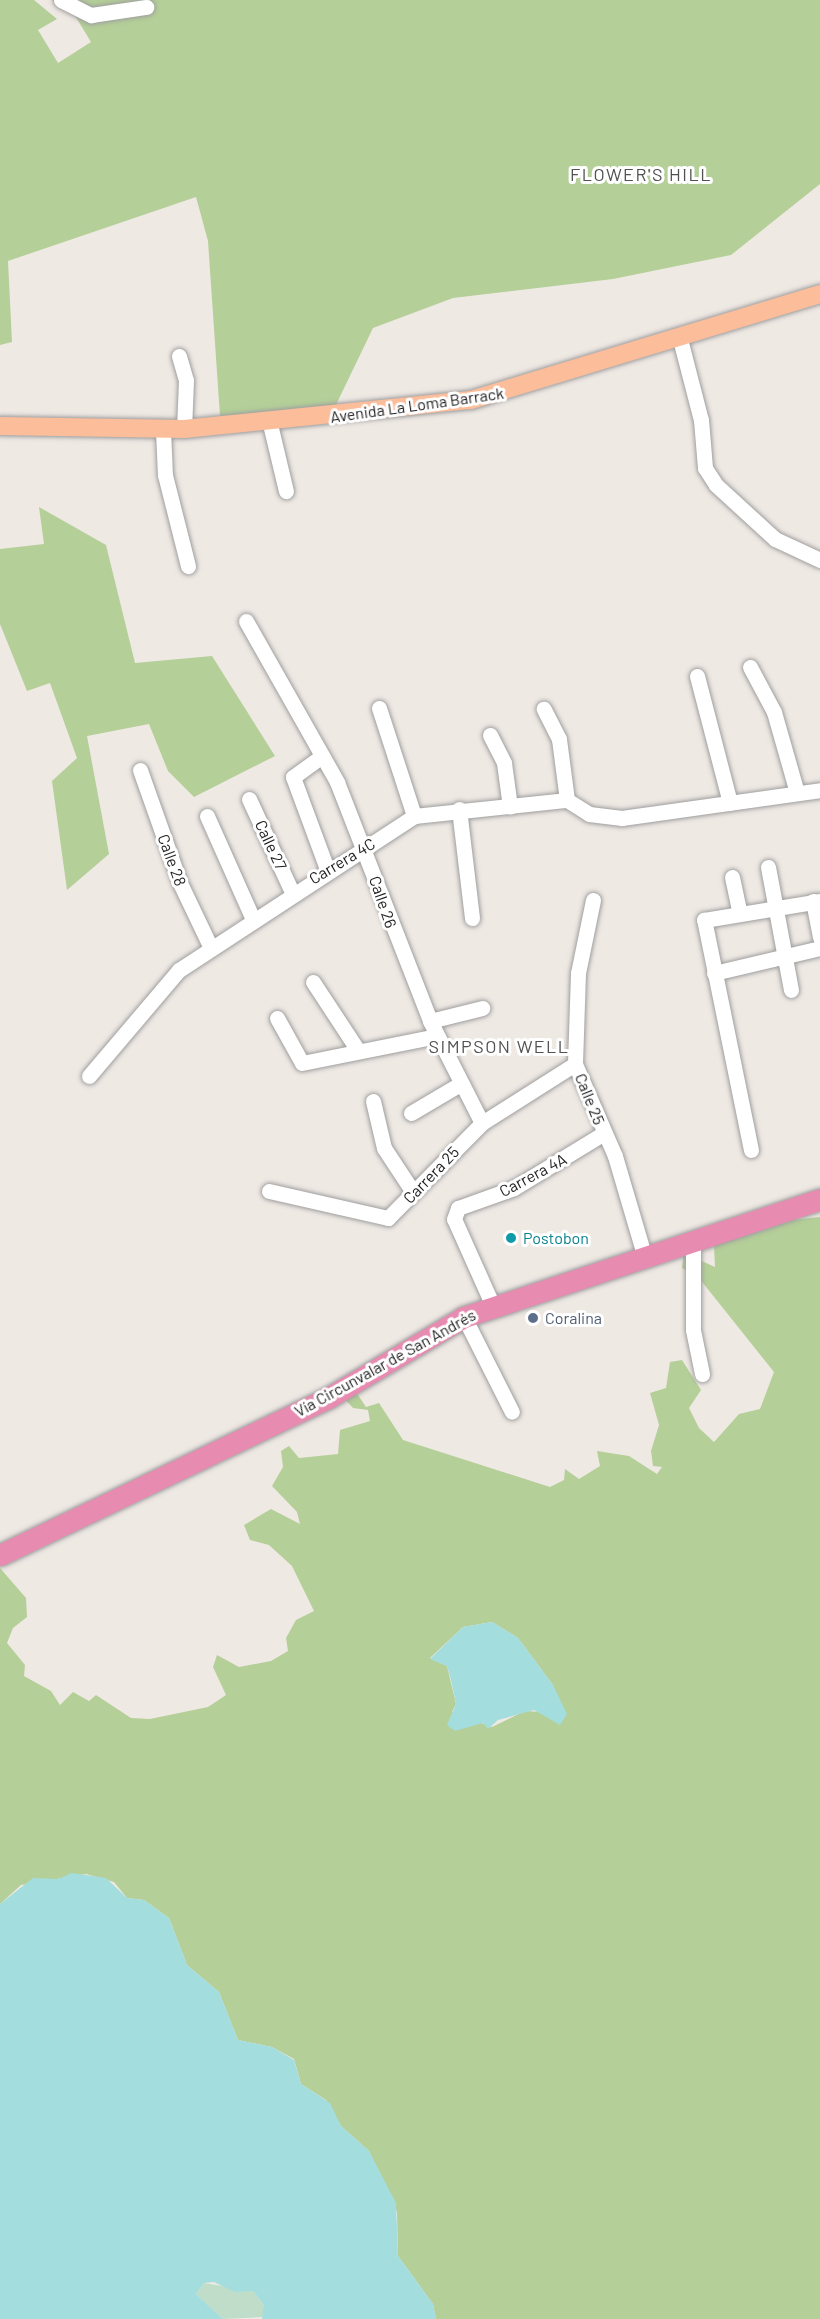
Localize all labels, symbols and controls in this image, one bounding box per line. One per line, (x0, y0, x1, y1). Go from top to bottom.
district label: FLOWER'S HILL (570, 163, 712, 185)
street label: Avenida La Loma Barrack (329, 383, 505, 427)
street label: Calle 27 (251, 817, 291, 873)
street label: Calle 28 (154, 831, 190, 889)
street label: Carrera 4C (306, 834, 378, 888)
street label: Calle 26 (365, 873, 401, 931)
district label: SIMPSON WELL (428, 1035, 570, 1057)
street label: Calle 25 (571, 1071, 609, 1127)
street label: Carrera 25 (399, 1142, 463, 1208)
street label: Carrera 4A (496, 1149, 570, 1201)
place label: Postobon (523, 1228, 589, 1248)
marker: Postobon (504, 1231, 518, 1245)
street label: Vía Circunvalar de San Andrés (291, 1305, 479, 1421)
place label: Coralina (545, 1308, 602, 1328)
marker: Coralina (526, 1311, 540, 1325)

